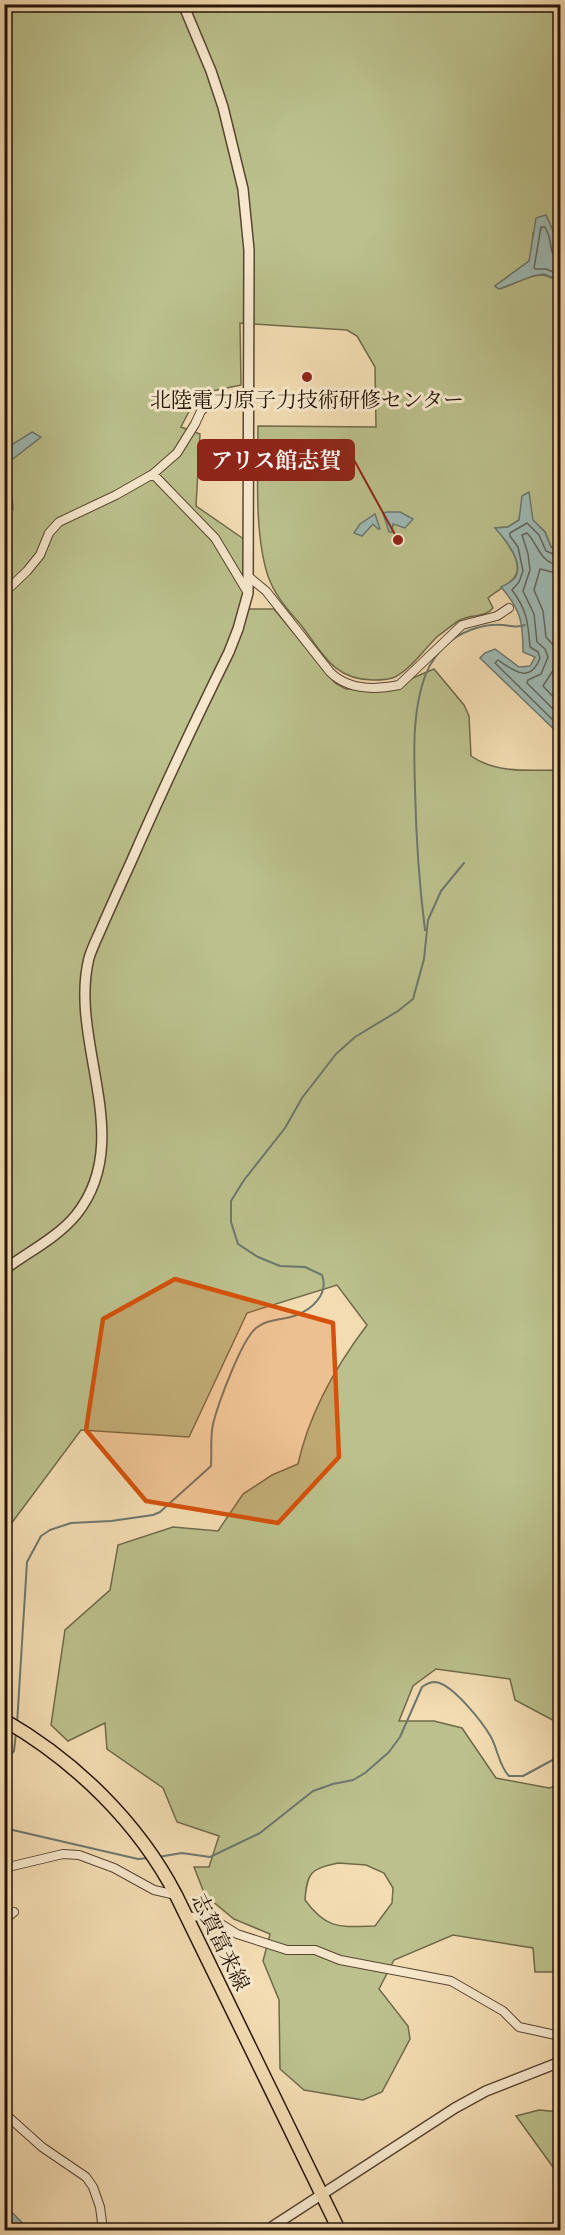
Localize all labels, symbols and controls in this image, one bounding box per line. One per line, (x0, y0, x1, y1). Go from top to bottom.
marker: 北陸電力原子力技術研修センター (300, 370, 314, 384)
place label: 北陸電力原子力技術研修センター (150, 384, 464, 415)
callout: アリス館志賀 (198, 440, 354, 480)
text: アリス館志賀 (211, 444, 341, 476)
street label: 志賀富来線 (184, 1888, 258, 1996)

